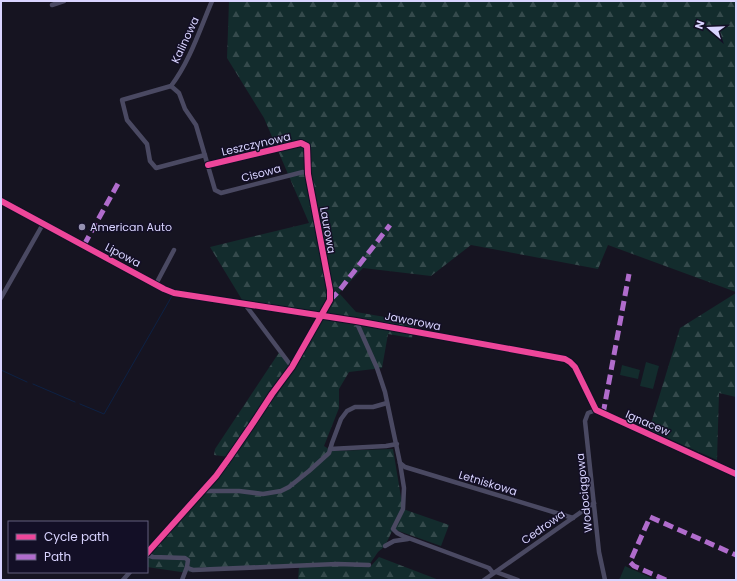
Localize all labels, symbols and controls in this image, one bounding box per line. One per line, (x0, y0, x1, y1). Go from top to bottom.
north arrow (689, 8, 729, 48)
street label: Kalinowa (167, 14, 203, 66)
text: N (691, 18, 708, 31)
street label: Leszczynowa (220, 128, 292, 160)
street label: Cisowa (239, 160, 283, 186)
street label: Laurowa (316, 206, 340, 254)
place label: American Auto (90, 219, 172, 235)
marker: American Auto (77, 222, 87, 232)
street label: Lipowa (102, 239, 144, 271)
street label: Jaworowa (384, 308, 442, 334)
street label: Ignacew (623, 406, 673, 440)
street label: Wodociągowa (572, 452, 596, 534)
street label: Letniskowa (457, 467, 519, 499)
street label: Cedrowa (518, 506, 568, 548)
legend (8, 521, 148, 573)
text: Cycle path (44, 528, 109, 545)
text: Path (44, 548, 71, 565)

